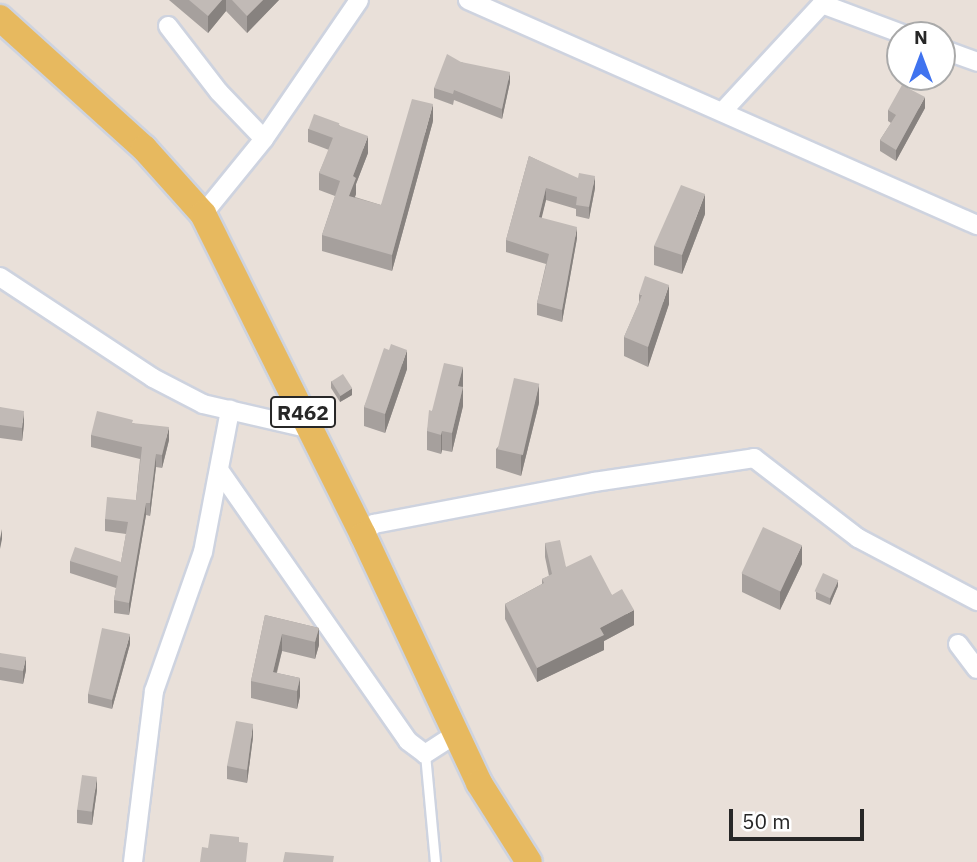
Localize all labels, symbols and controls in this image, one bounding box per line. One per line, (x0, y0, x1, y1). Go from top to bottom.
north arrow (886, 21, 956, 91)
text: N (914, 25, 928, 49)
road number: R462 (270, 394, 336, 430)
scale bar (732, 796, 867, 840)
text: 50 m (742, 807, 791, 835)

